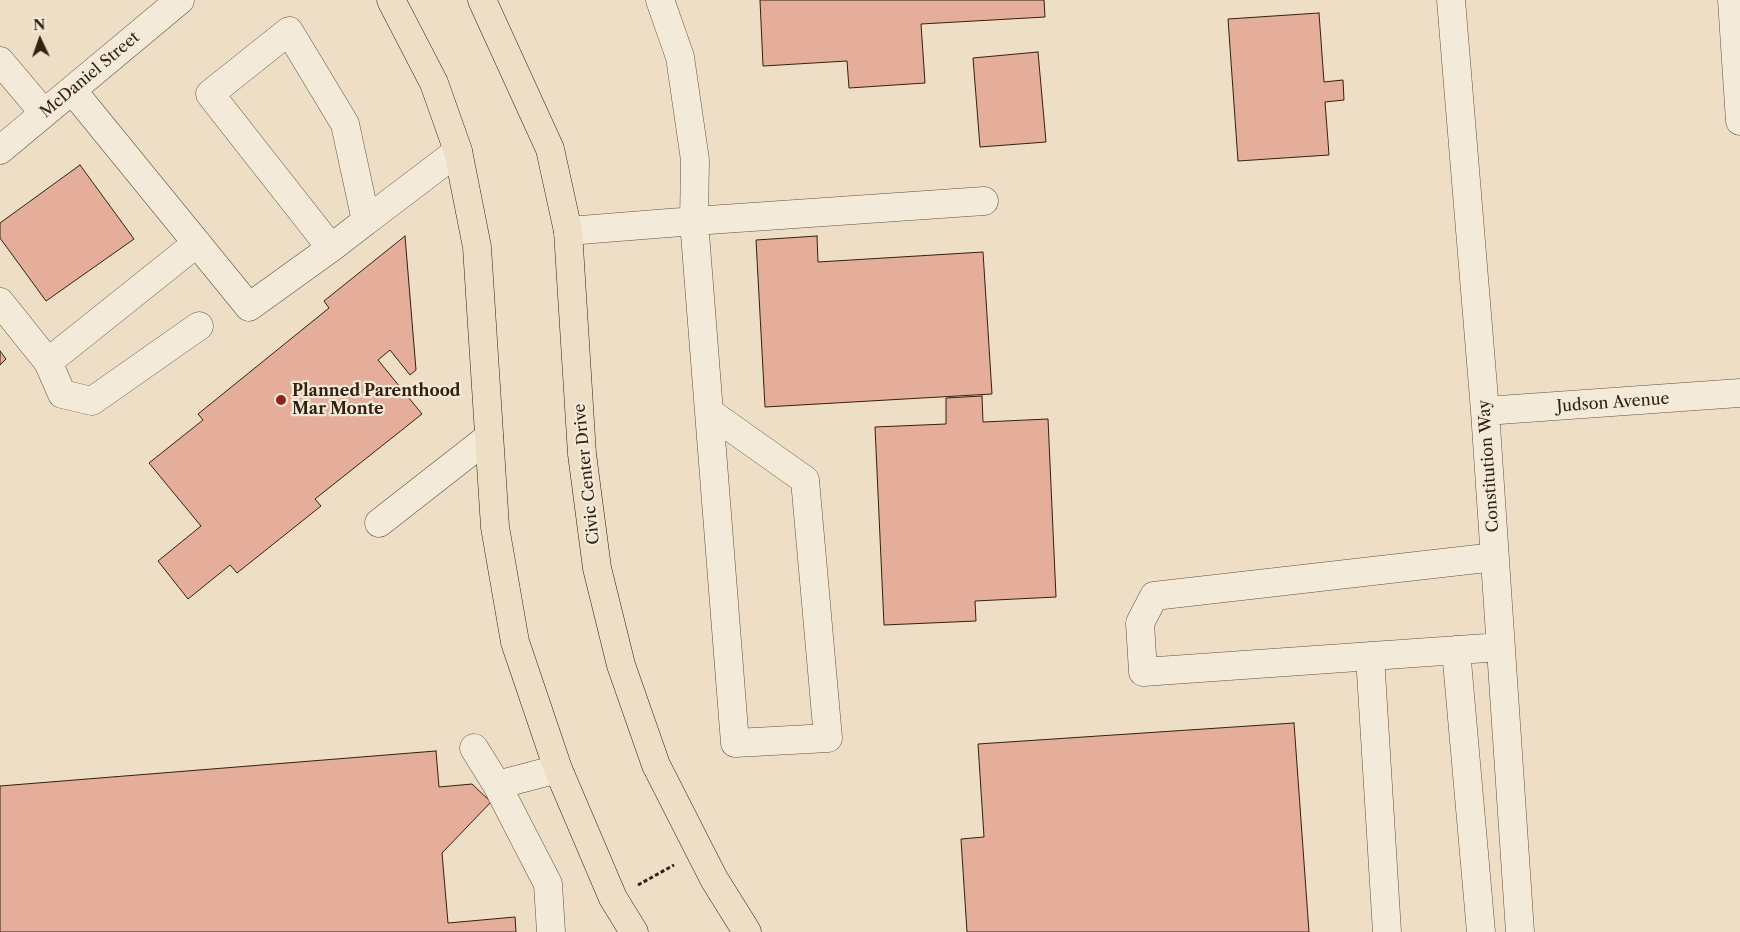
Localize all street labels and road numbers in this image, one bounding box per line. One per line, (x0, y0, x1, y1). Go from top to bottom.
street label: McDaniel Street (36, 28, 144, 122)
street label: Judson Avenue (1556, 389, 1670, 417)
street label: Constitution Way (1475, 399, 1503, 533)
street label: Civic Center Drive (570, 403, 604, 545)

